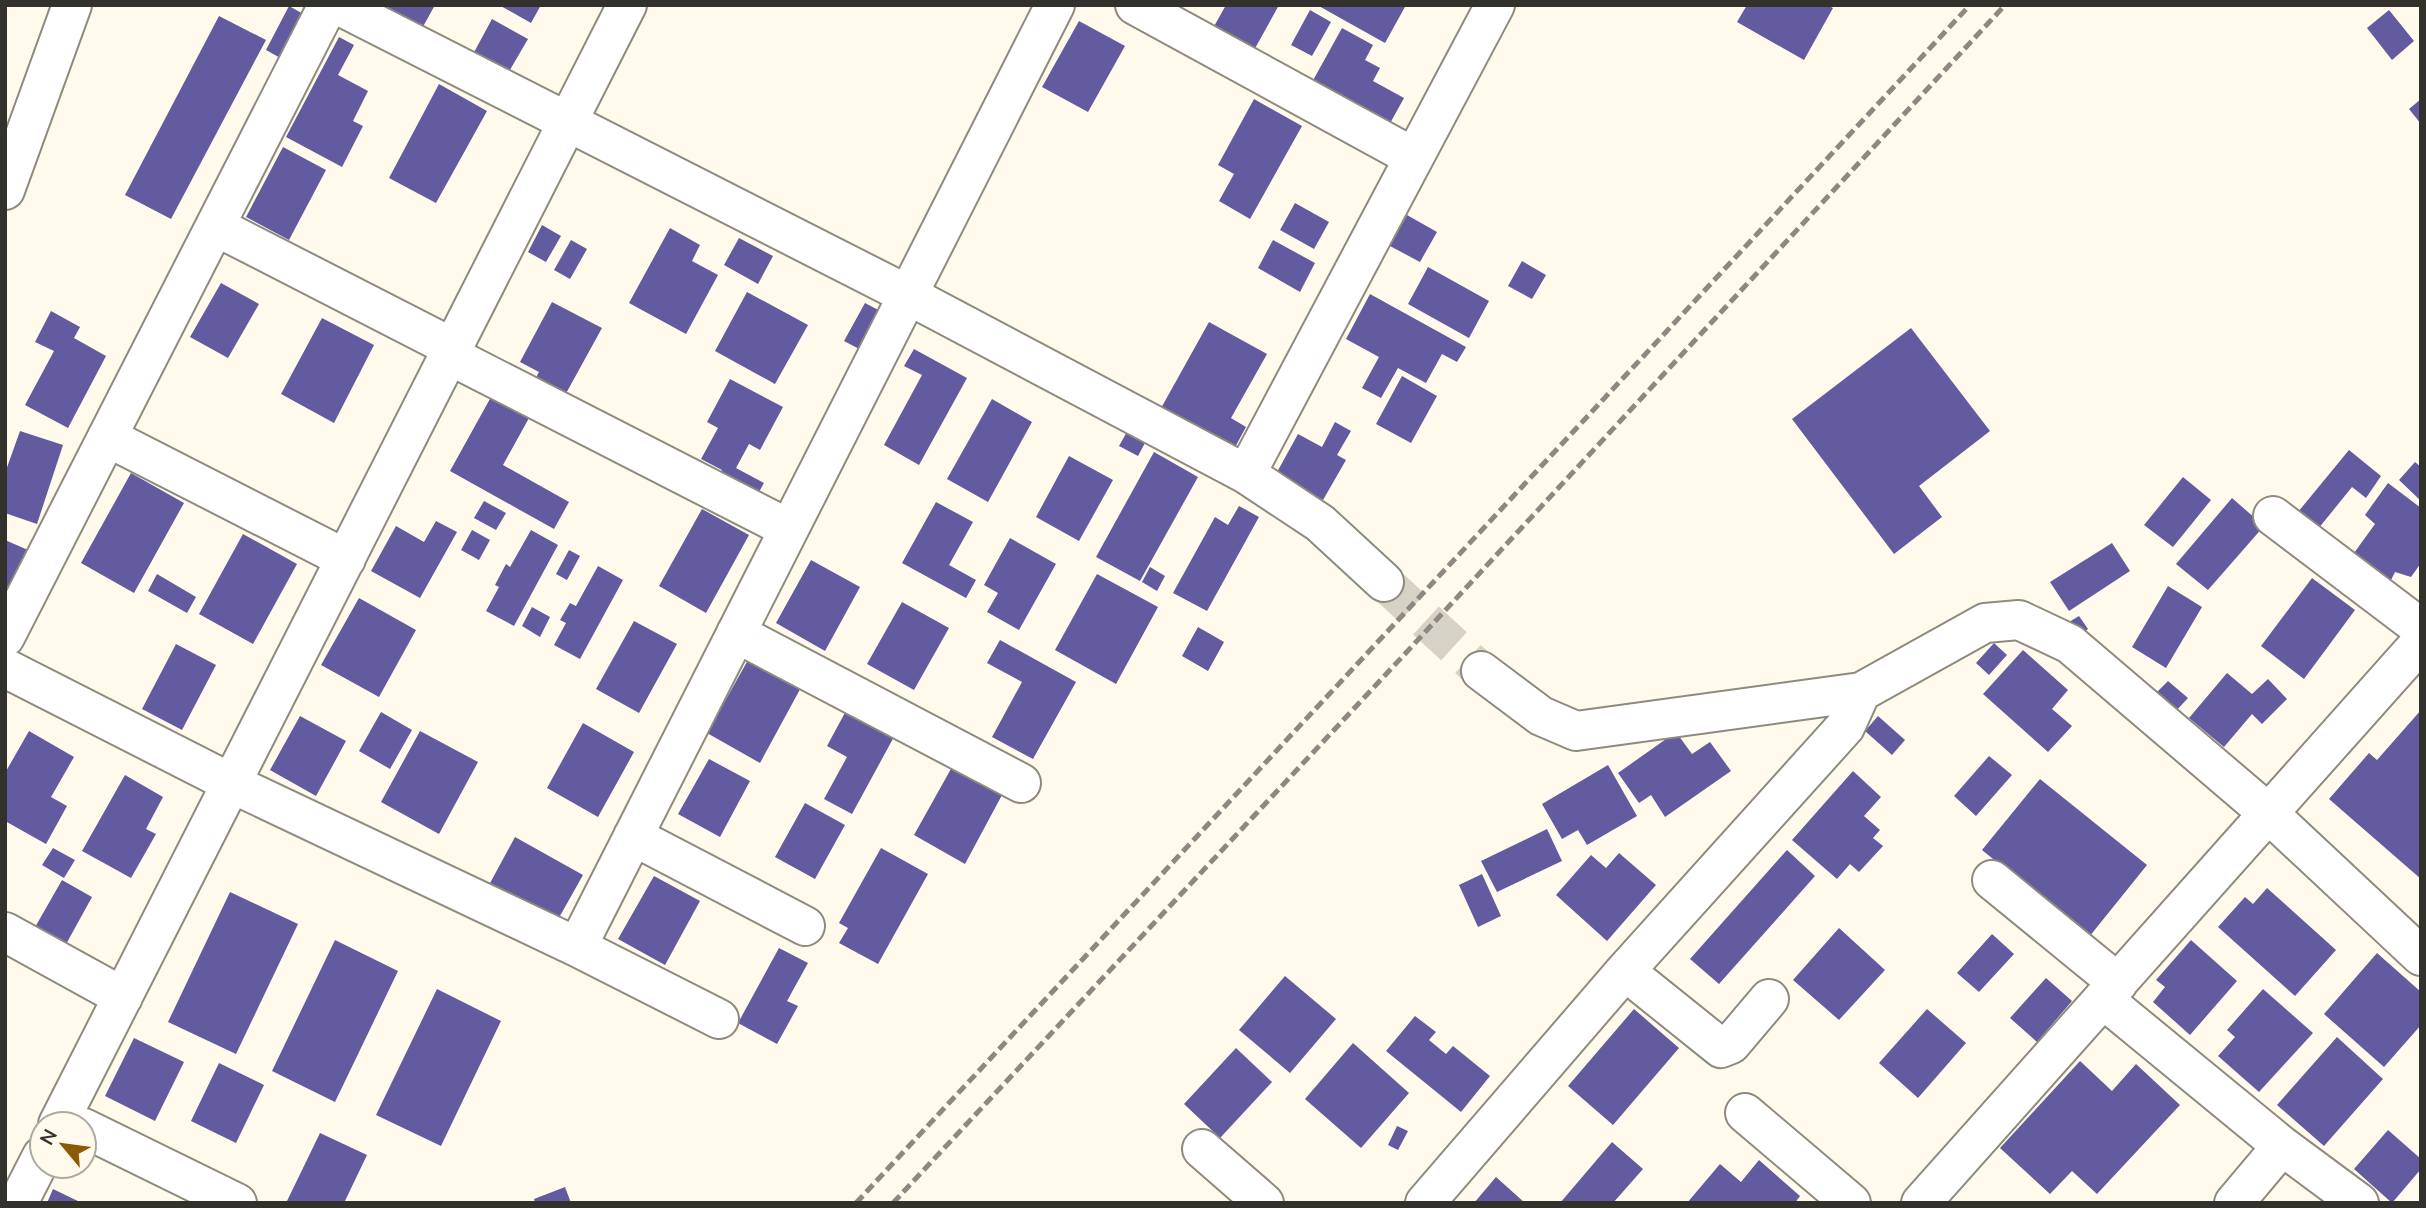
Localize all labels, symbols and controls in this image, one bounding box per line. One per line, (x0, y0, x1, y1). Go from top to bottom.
north arrow (28, 1110, 98, 1180)
text: N (34, 1125, 62, 1149)

